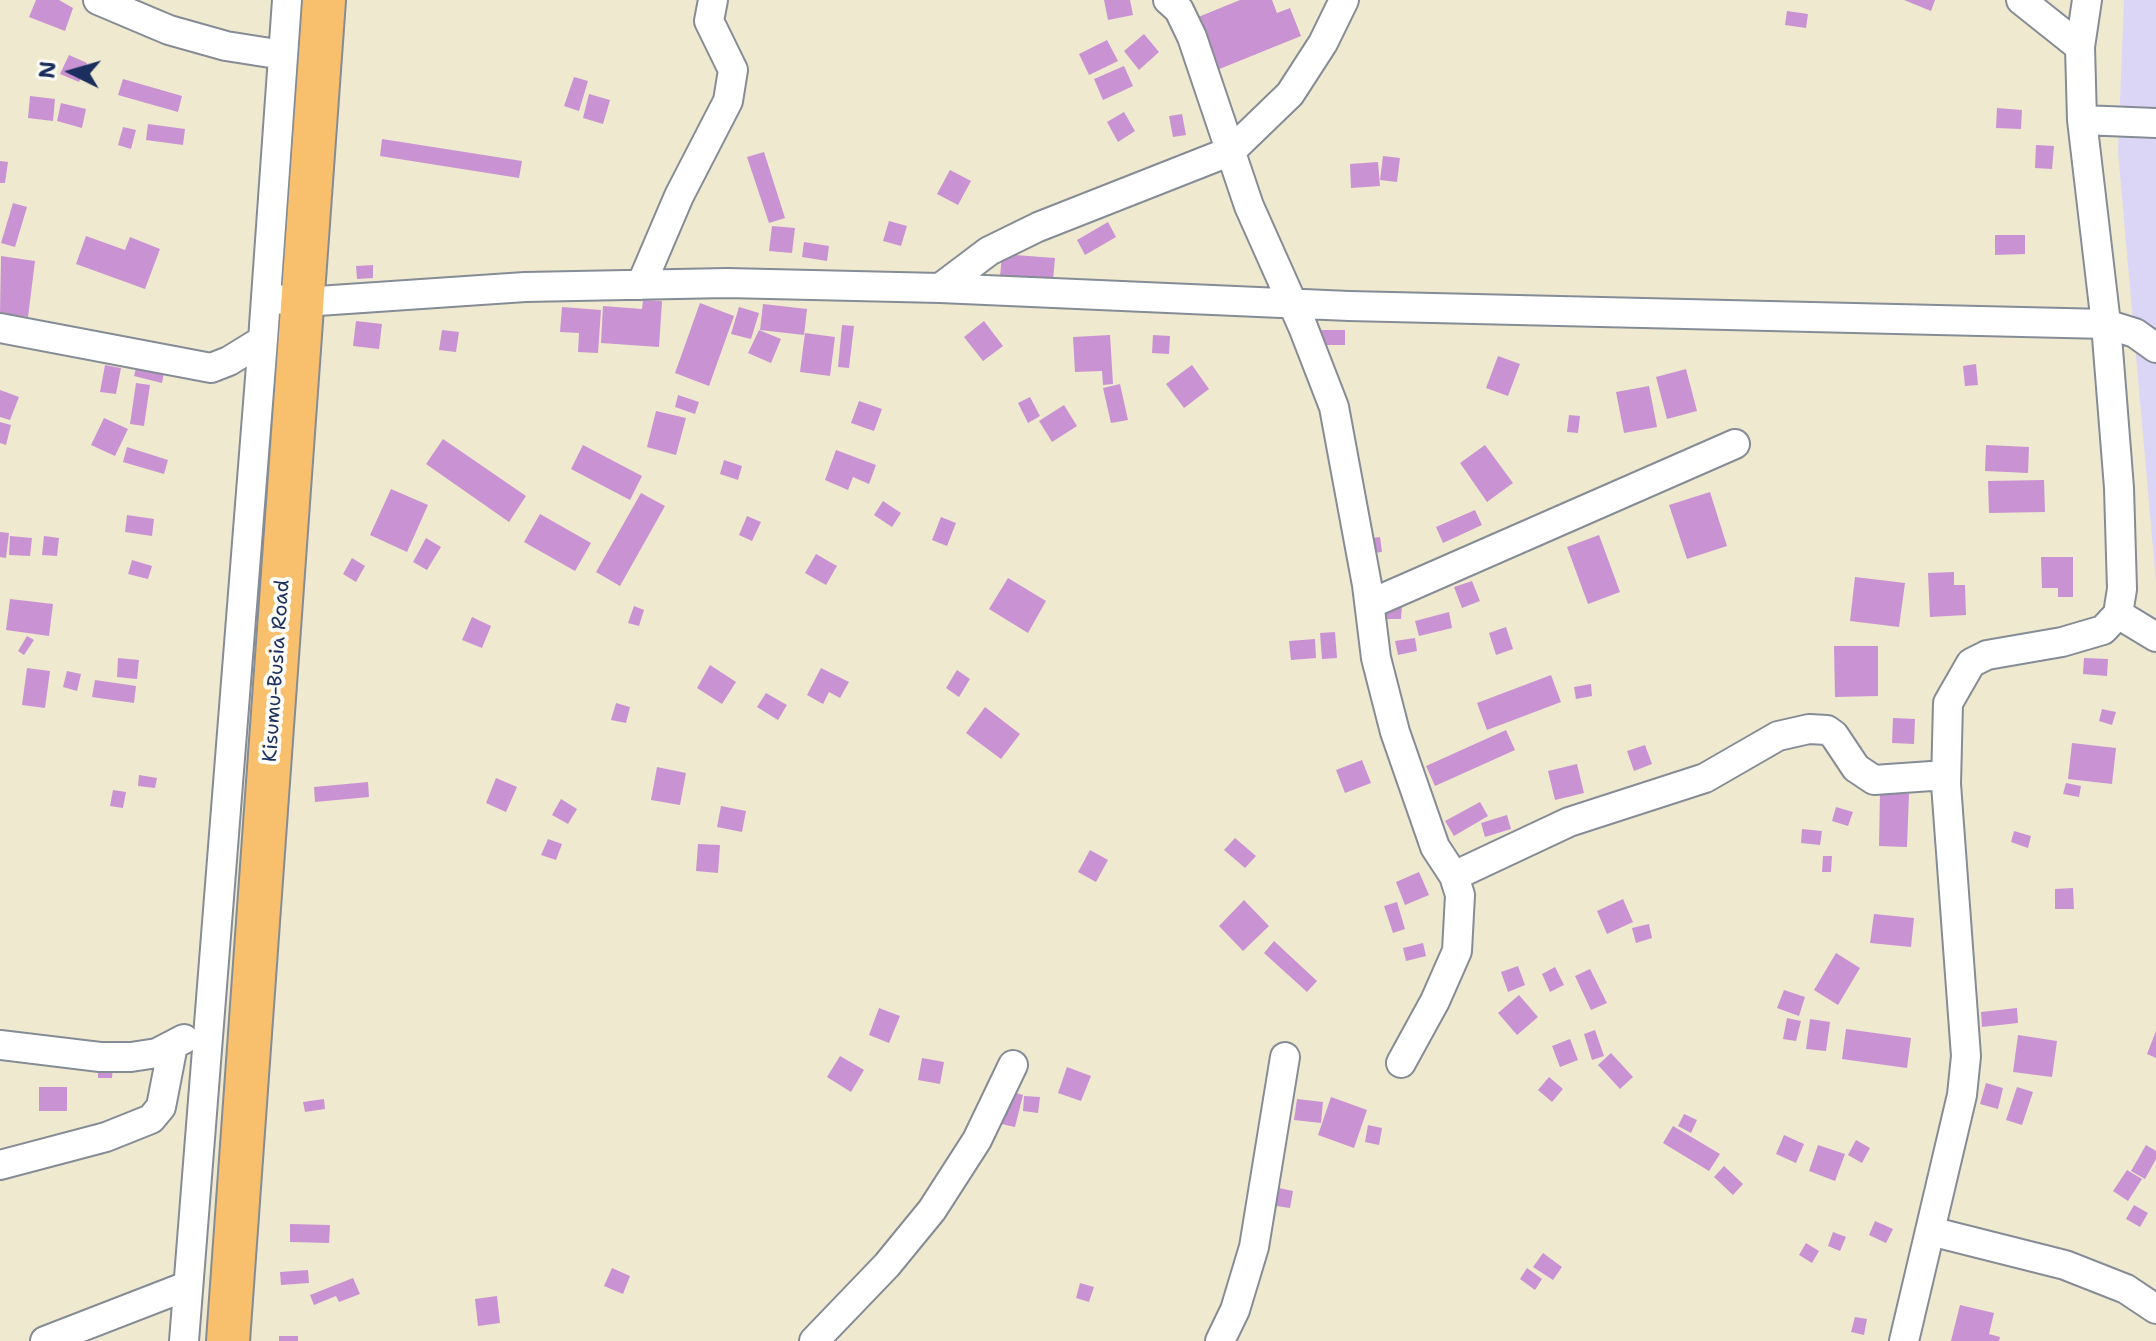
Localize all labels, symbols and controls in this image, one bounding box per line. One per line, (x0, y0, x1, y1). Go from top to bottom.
north arrow (32, 32, 112, 112)
text: N (32, 60, 63, 80)
street label: Kisumu-Busia Road (259, 579, 295, 763)

